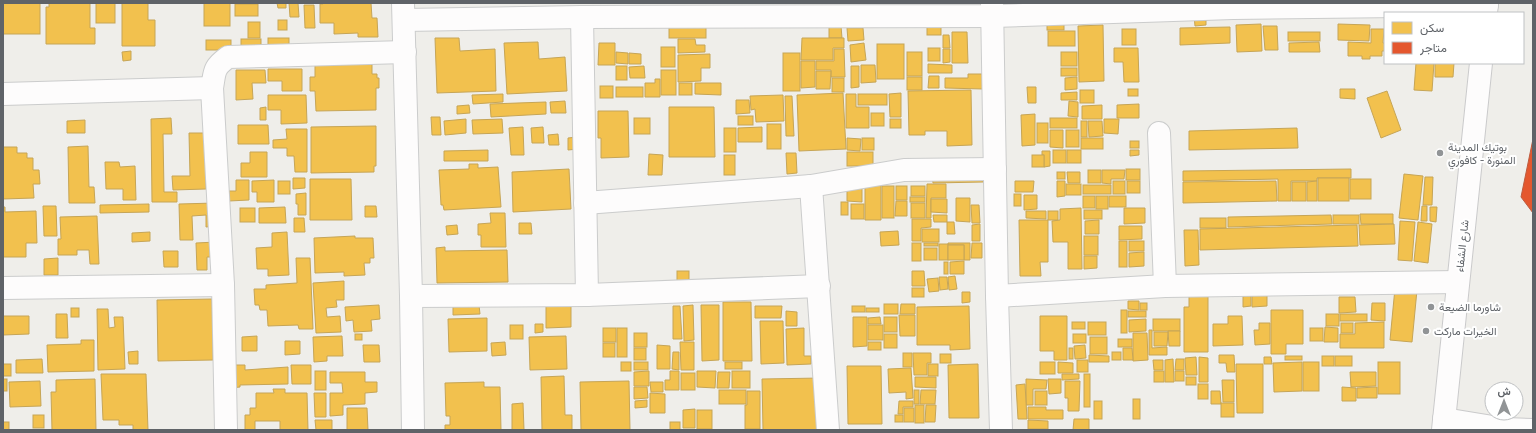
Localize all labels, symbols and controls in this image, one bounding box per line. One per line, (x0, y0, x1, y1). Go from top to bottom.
legend (1384, 12, 1524, 64)
text: سكن (1420, 20, 1444, 36)
text: متاجر (1419, 40, 1447, 56)
place label: بوتيك المدينة المنورة - كافوري (1448, 140, 1516, 170)
marker: بوتيك المدينة المنورة - كافوري (1435, 148, 1445, 158)
street label: شارع الشفاء (1452, 219, 1473, 273)
place label: شاورما الضيعة (1439, 300, 1501, 314)
marker: شاورما الضيعة (1426, 302, 1436, 312)
place label: الخيرات ماركت (1434, 324, 1497, 338)
marker: الخيرات ماركت (1421, 326, 1431, 336)
north arrow (1484, 381, 1524, 421)
text: ش (1497, 384, 1511, 398)

